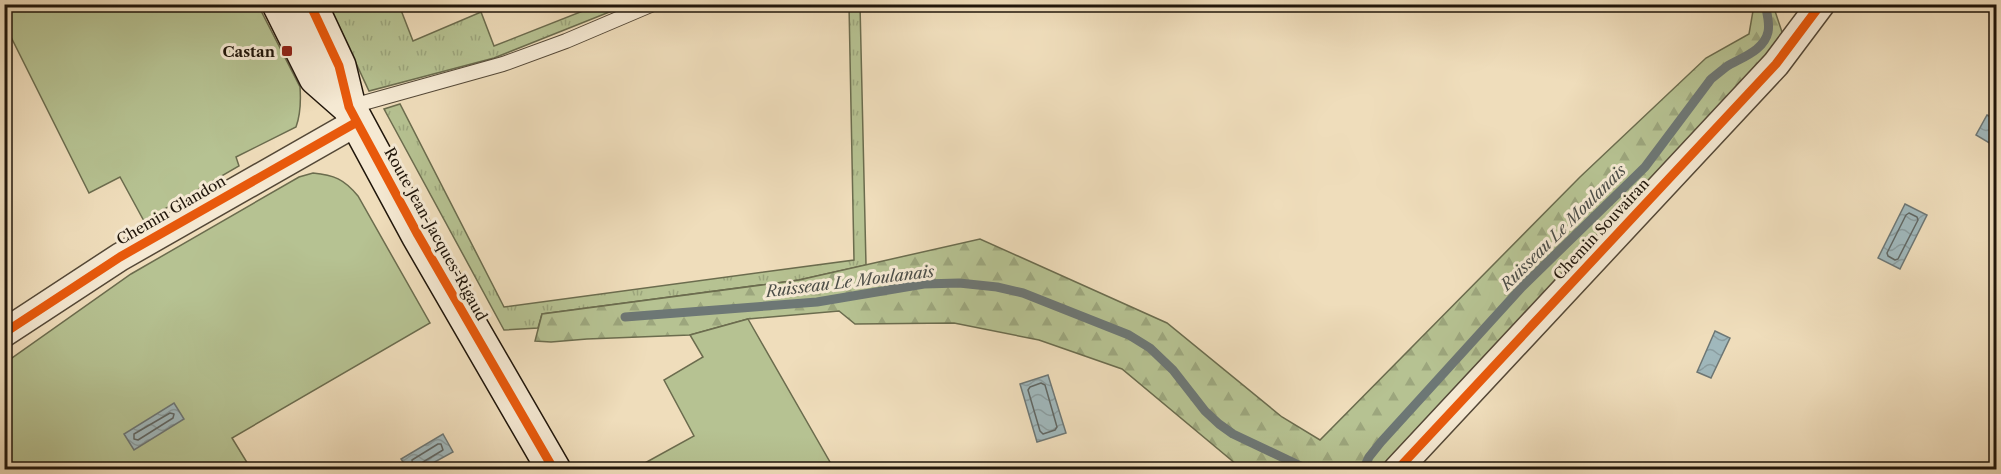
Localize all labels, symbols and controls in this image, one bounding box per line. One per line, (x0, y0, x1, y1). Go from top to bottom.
place label: Castan (222, 42, 276, 61)
marker: Castan (280, 44, 294, 58)
street label: Route Jean-Jacques-Rigaud (380, 144, 492, 324)
water label: Ruisseau Le Moulanais (1494, 160, 1630, 296)
street label: Chemin Glandon (113, 171, 229, 249)
street label: Chemin Souvairan (1549, 174, 1653, 284)
water label: Ruisseau Le Moulanais (762, 261, 936, 302)

